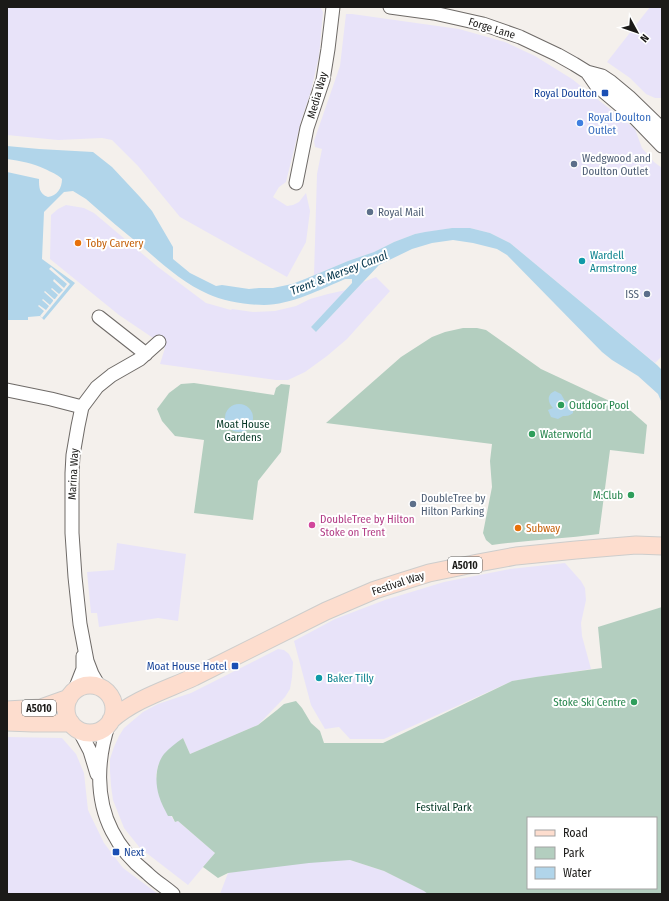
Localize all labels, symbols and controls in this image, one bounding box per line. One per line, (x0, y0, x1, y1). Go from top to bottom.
north arrow (617, 12, 657, 52)
street label: Forge Lane (467, 15, 517, 42)
text: N (637, 31, 651, 45)
street label: Media Way (305, 70, 330, 120)
place label: Royal Doulton (534, 87, 597, 100)
marker: Royal Doulton (600, 88, 610, 98)
place label: Royal Doulton Outlet (588, 111, 651, 137)
marker: Royal Doulton Outlet (575, 118, 585, 128)
place label: Wedgwood and Doulton Outlet (582, 152, 651, 178)
marker: Wedgwood and Doulton Outlet (569, 159, 579, 169)
place label: Royal Mail (378, 206, 424, 219)
marker: Royal Mail (365, 207, 375, 217)
place label: Toby Carvery (86, 237, 143, 250)
marker: Toby Carvery (73, 238, 83, 248)
water label: Trent & Mersey Canal (288, 248, 390, 298)
place label: Wardell Armstrong (590, 249, 637, 275)
marker: Wardell Armstrong (577, 256, 587, 266)
place label: ISS (625, 288, 640, 301)
marker: ISS (642, 289, 652, 299)
place label: Outdoor Pool (569, 399, 629, 412)
marker: Outdoor Pool (556, 400, 566, 410)
park label: Moat House Gardens (216, 418, 270, 444)
place label: Waterworld (540, 428, 592, 441)
marker: Waterworld (527, 429, 537, 439)
street label: Marina Way (66, 448, 81, 500)
place label: M:Club (593, 489, 623, 502)
marker: M:Club (626, 490, 636, 500)
place label: DoubleTree by Hilton Parking (421, 492, 486, 518)
marker: DoubleTree by Hilton Parking (408, 499, 418, 509)
place label: DoubleTree by Hilton Stoke on Trent (320, 513, 414, 539)
marker: DoubleTree by Hilton Stoke on Trent (307, 520, 317, 530)
place label: Subway (526, 522, 560, 535)
marker: Subway (513, 523, 523, 533)
road number: A5010 (448, 557, 482, 573)
street label: Festival Way (370, 569, 426, 598)
place label: Moat House Hotel (147, 660, 227, 673)
marker: Moat House Hotel (230, 661, 240, 671)
place label: Baker Tilly (327, 672, 374, 685)
marker: Baker Tilly (314, 673, 324, 683)
place label: Stoke Ski Centre (553, 696, 626, 709)
marker: Stoke Ski Centre (629, 697, 639, 707)
road number: A5010 (22, 700, 56, 716)
park label: Festival Park (416, 801, 473, 814)
legend (527, 817, 657, 889)
text: Road (563, 826, 588, 840)
place label: Next (124, 846, 145, 859)
text: Park (563, 846, 585, 860)
marker: Next (111, 847, 121, 857)
text: Water (563, 866, 592, 880)

